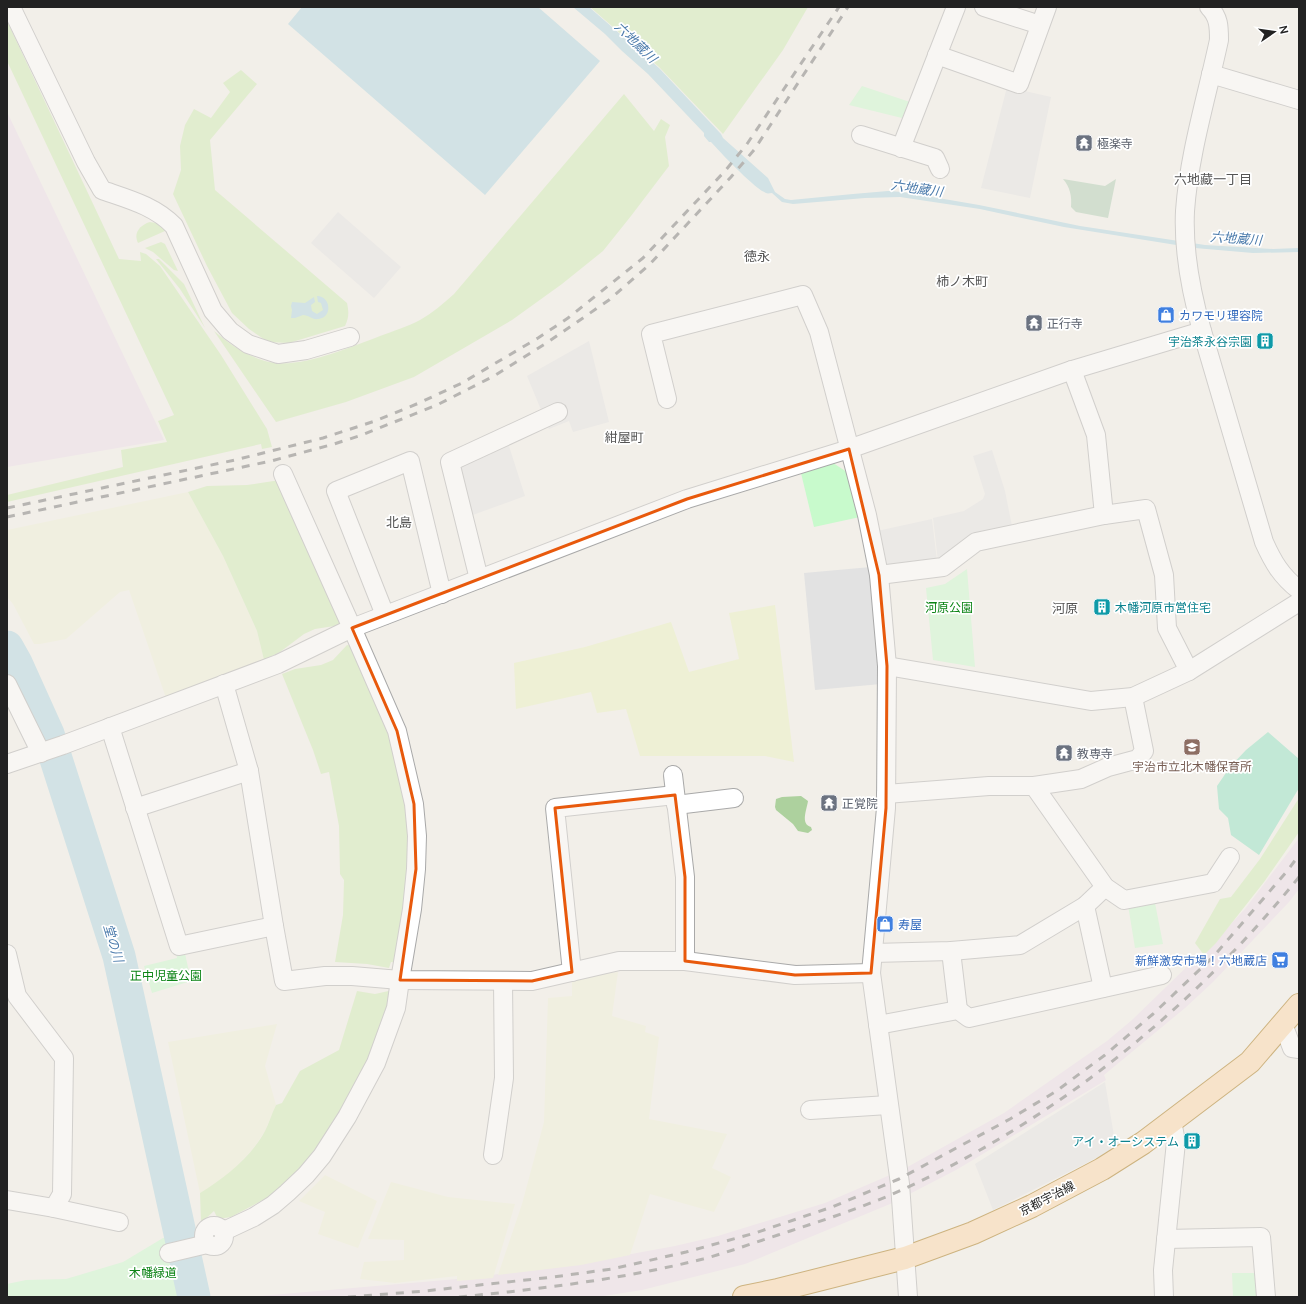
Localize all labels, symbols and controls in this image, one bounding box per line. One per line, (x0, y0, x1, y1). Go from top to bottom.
north arrow (1254, 12, 1294, 52)
water label: 六地蔵川 (611, 17, 662, 68)
text: N (1276, 24, 1292, 35)
temple icon: 極楽寺 (1074, 133, 1094, 153)
place label: 極楽寺 (1097, 135, 1133, 152)
district label: 六地藏一丁目 (1174, 170, 1252, 188)
water label: 六地蔵川 (890, 175, 946, 201)
water label: 六地蔵川 (1209, 227, 1265, 249)
district label: 徳永 (744, 247, 770, 265)
district label: 柿ノ木町 (936, 272, 988, 290)
shop icon: カワモリ理容院 (1156, 305, 1176, 325)
place label: カワモリ理容院 (1179, 307, 1263, 324)
temple icon: 正行寺 (1024, 313, 1044, 333)
place label: 正行寺 (1047, 315, 1083, 332)
building icon: 宇治茶永谷宗園 (1255, 331, 1275, 351)
place label: 宇治茶永谷宗園 (1168, 333, 1252, 350)
district label: 紺屋町 (604, 428, 644, 446)
district label: 北島 (386, 513, 412, 531)
building icon: 木幡河原市営住宅 (1092, 597, 1112, 617)
park label: 河原公園 (925, 599, 973, 616)
district label: 河原 (1052, 599, 1078, 617)
place label: 木幡河原市営住宅 (1115, 599, 1211, 616)
school or university icon: 宇治市立北木幡保育所 (1182, 737, 1202, 757)
temple icon: 教専寺 (1054, 743, 1074, 763)
place label: 教専寺 (1077, 745, 1113, 762)
place label: 宇治市立北木幡保育所 (1132, 758, 1252, 775)
temple icon: 正覚院 (819, 793, 839, 813)
place label: 正覚院 (842, 795, 878, 812)
shop icon: 寿屋 (875, 914, 895, 934)
place label: 寿屋 (898, 916, 922, 933)
water label: 堂の川 (100, 922, 129, 966)
supermarket icon: 新鮮激安市場！六地蔵店 (1270, 950, 1290, 970)
place label: 新鮮激安市場！六地蔵店 (1135, 952, 1267, 969)
park label: 正中児童公園 (130, 967, 202, 984)
building icon: アイ・オーシステム (1182, 1131, 1202, 1151)
place label: アイ・オーシステム (1072, 1133, 1179, 1150)
street label: 京都宇治線 (1016, 1177, 1078, 1219)
park label: 木幡緑道 (129, 1264, 177, 1281)

